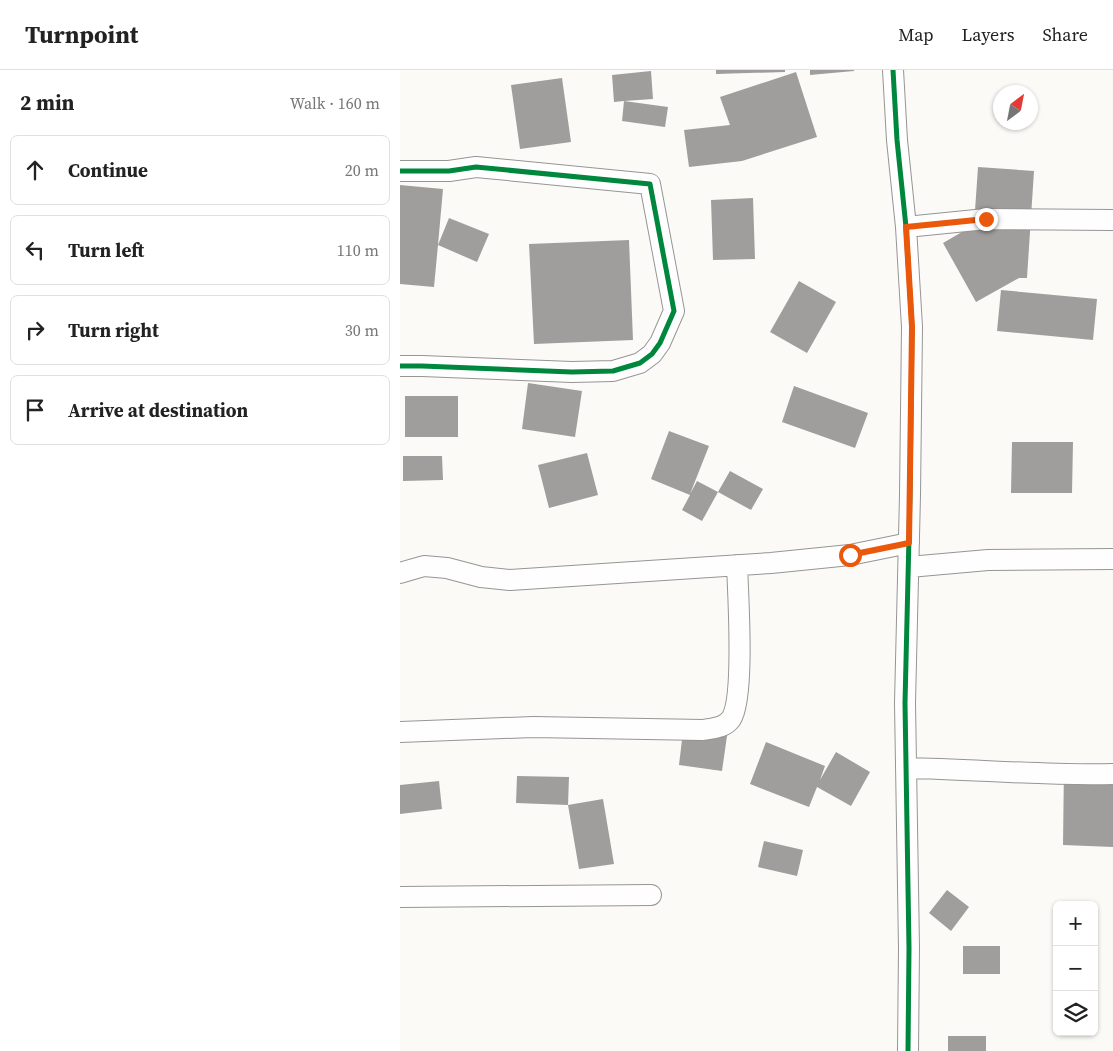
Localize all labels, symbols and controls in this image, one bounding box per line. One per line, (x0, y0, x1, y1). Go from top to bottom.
text: Turnpoint (25, 18, 138, 51)
text: Map (898, 22, 933, 47)
text: Layers (961, 22, 1014, 47)
text: Share (1042, 22, 1088, 47)
north arrow (993, 85, 1038, 130)
text: 2 min (20, 88, 75, 117)
text: Walk · 160 m (290, 92, 380, 114)
icon: ahead (21, 156, 49, 184)
text: Continue (68, 157, 148, 183)
text: 20 m (345, 159, 379, 181)
route end (975, 208, 998, 231)
icon: left (21, 236, 49, 264)
text: Turn left (68, 237, 144, 263)
text: 110 m (337, 239, 379, 261)
icon: right (21, 316, 49, 344)
text: Turn right (68, 317, 159, 343)
text: 30 m (345, 319, 379, 341)
icon: arrive (21, 396, 49, 424)
text: Arrive at destination (68, 397, 248, 423)
route start (839, 544, 862, 567)
map controls (1053, 901, 1098, 1036)
button: + (1053, 901, 1098, 946)
button: − (1053, 946, 1098, 991)
button: layers (1053, 991, 1098, 1036)

